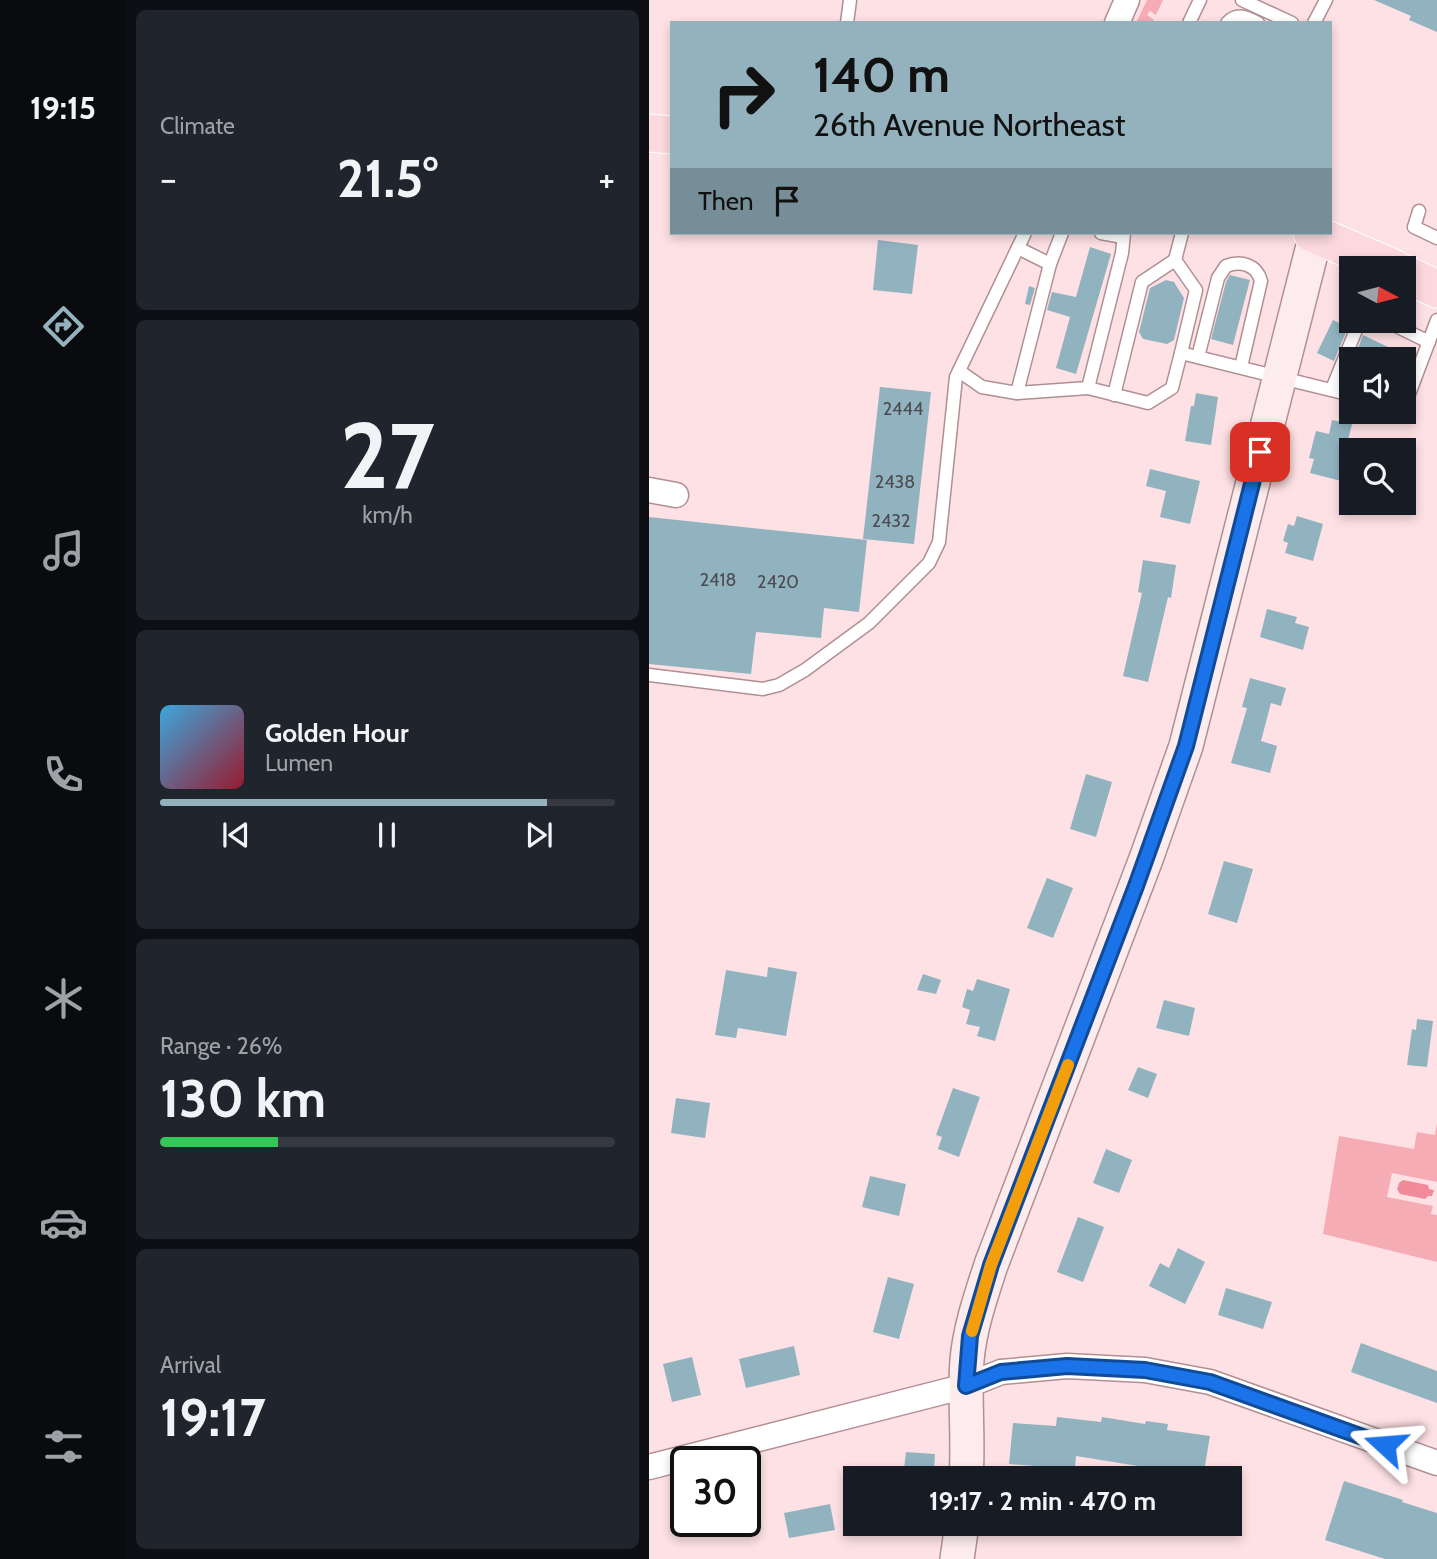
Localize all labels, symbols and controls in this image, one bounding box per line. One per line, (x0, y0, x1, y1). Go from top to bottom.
text: 140 m (813, 45, 950, 104)
icon: right (698, 49, 789, 140)
text: 19:15 (30, 88, 96, 127)
text: 26th Avenue Northeast (813, 105, 1126, 144)
text: Climate (160, 112, 235, 140)
text: 21.5° (337, 147, 438, 210)
text: − (160, 155, 177, 202)
text: + (598, 155, 615, 202)
icon: arrive (768, 182, 806, 220)
text: Then (698, 185, 754, 217)
north arrow (1339, 256, 1415, 332)
map controls (1339, 256, 1416, 515)
icon: directions (39, 302, 88, 351)
button: sound (1339, 347, 1416, 424)
house number: 2444 (883, 398, 923, 420)
text: 27 (340, 400, 435, 511)
pin (1230, 422, 1290, 482)
icon: arrive (1241, 433, 1279, 471)
button: search (1339, 438, 1416, 515)
house number: 2438 (875, 471, 915, 493)
text: km/h (362, 501, 413, 529)
house number: 2432 (871, 510, 911, 532)
icon: music (39, 526, 88, 575)
house number: 2418 (700, 569, 736, 591)
house number: 2420 (757, 571, 799, 593)
text: Golden Hour (265, 717, 408, 749)
text: Lumen (265, 749, 333, 777)
icon: phone (39, 750, 88, 799)
icon: previous (217, 816, 255, 854)
icon: pause (368, 816, 406, 854)
icon: next (520, 816, 558, 854)
icon: climate (39, 974, 88, 1023)
text: Range · 26% (160, 1032, 283, 1060)
text: 130 km (160, 1067, 326, 1130)
icon: car (39, 1198, 88, 1247)
text: Arrival (160, 1351, 221, 1379)
text: 19:17 (160, 1386, 266, 1449)
position arrow (1348, 1408, 1422, 1482)
icon: filters (39, 1422, 88, 1471)
speed limit sign: 30 (670, 1446, 761, 1537)
text: 19:17 · 2 min · 470 m (929, 1485, 1156, 1517)

